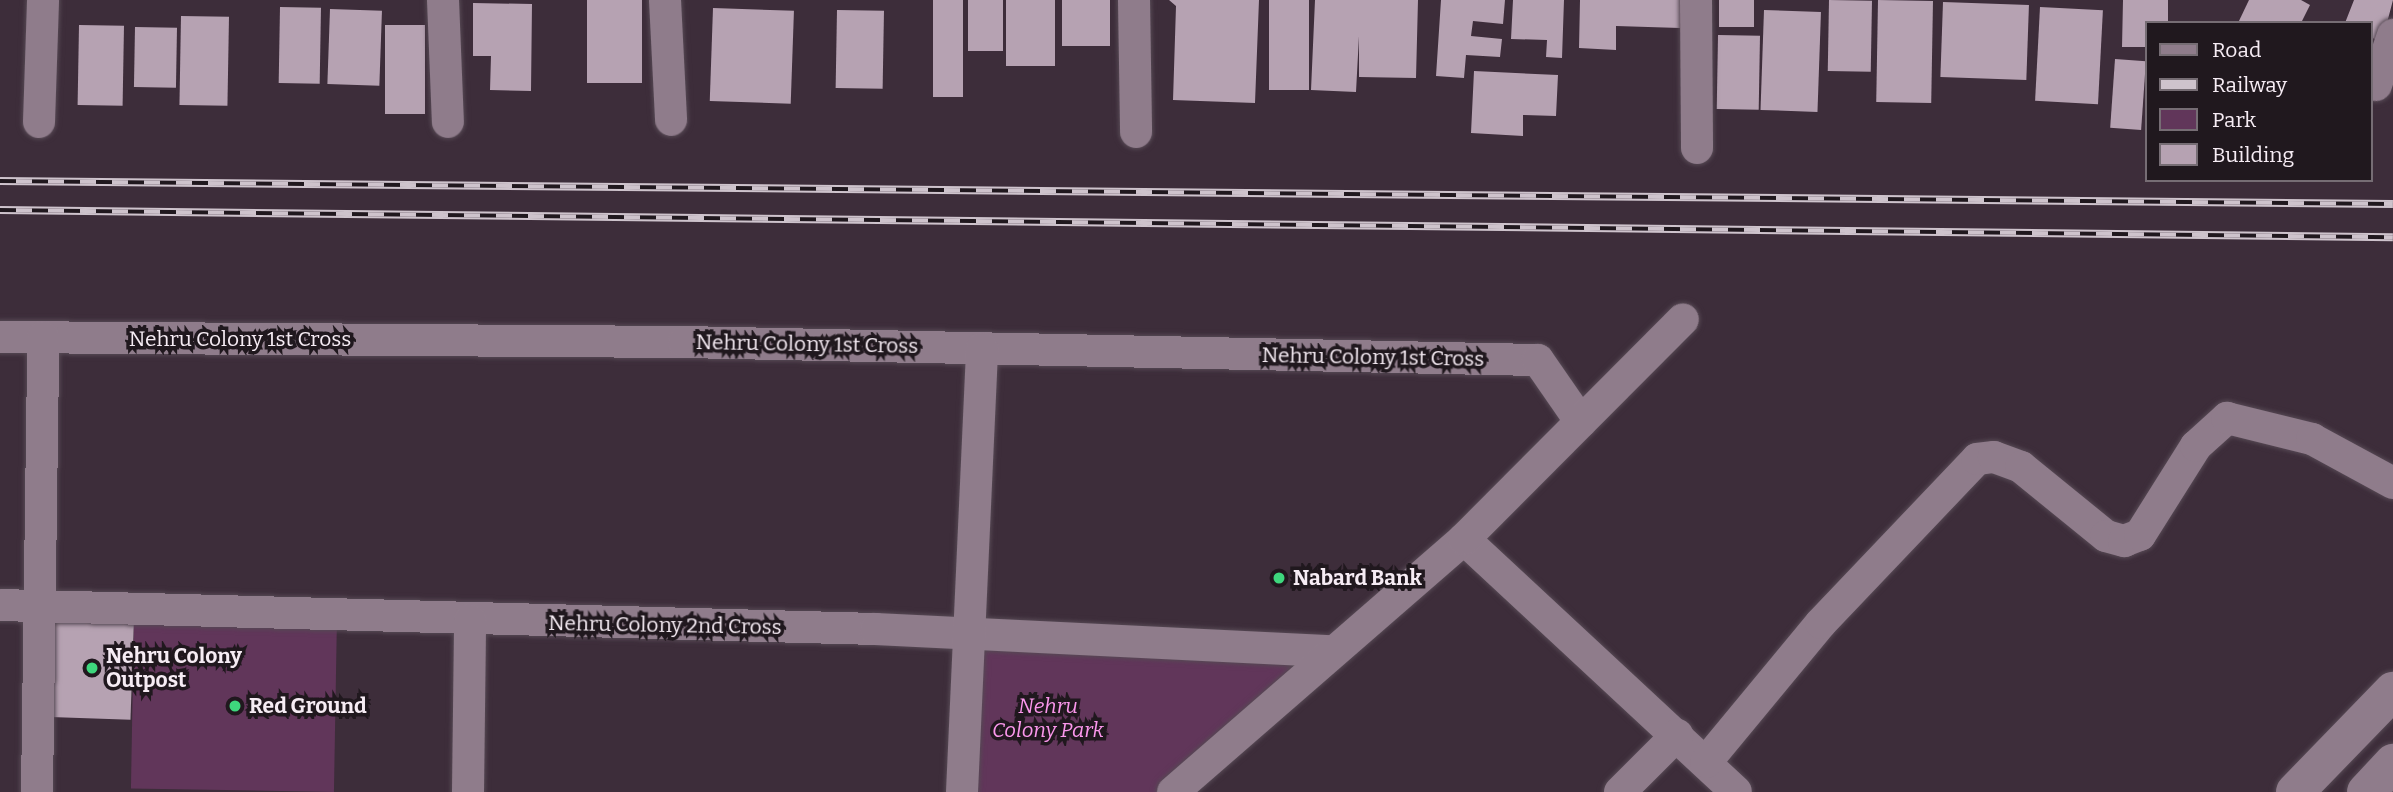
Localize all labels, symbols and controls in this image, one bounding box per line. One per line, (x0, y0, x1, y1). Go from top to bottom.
legend (2144, 21, 2372, 182)
text: Road (2212, 37, 2261, 63)
text: Railway (2212, 72, 2287, 98)
text: Park (2212, 107, 2256, 133)
text: Building (2212, 142, 2294, 168)
street label: Nehru Colony 1st Cross (129, 326, 351, 352)
street label: Nehru Colony 1st Cross (695, 329, 919, 359)
street label: Nehru Colony 1st Cross (1261, 342, 1485, 372)
place label: Nabard Bank (1293, 565, 1422, 591)
marker: Nabard Bank (1271, 570, 1287, 586)
street label: Nehru Colony 2nd Cross (548, 610, 782, 640)
place label: Nehru Colony Outpost (106, 643, 242, 693)
marker: Nehru Colony Outpost (84, 660, 100, 676)
place label: Red Ground (249, 693, 367, 719)
park label: Nehru Colony Park (992, 693, 1104, 743)
marker: Red Ground (227, 698, 243, 714)

